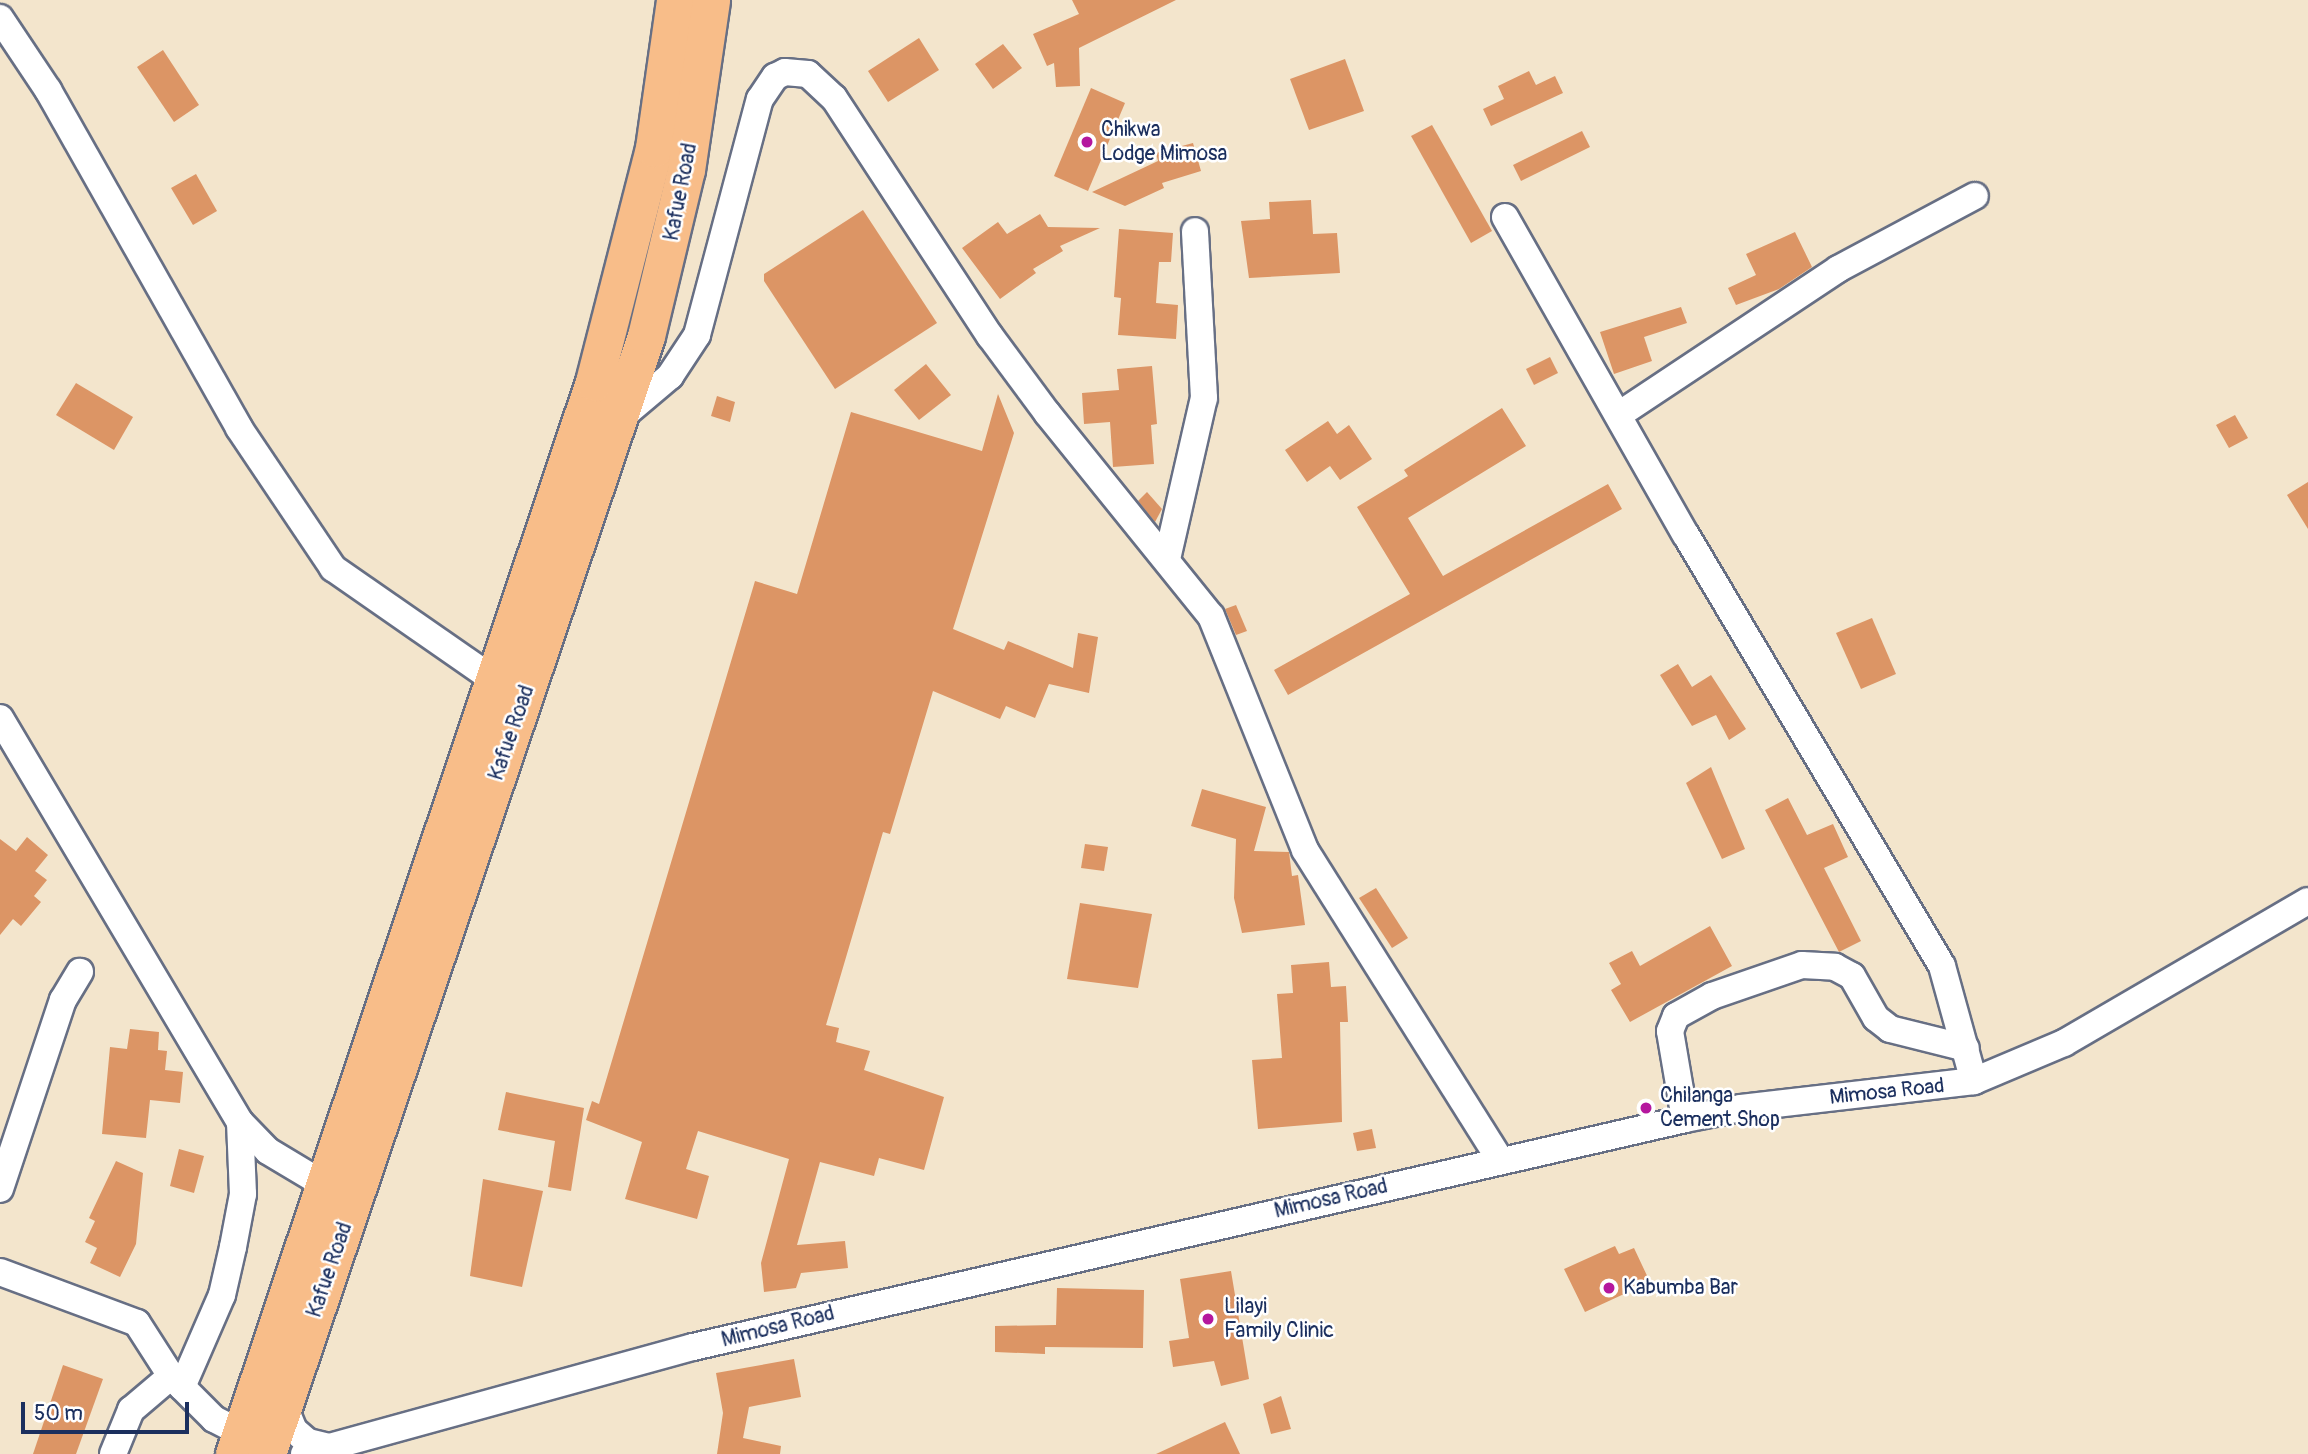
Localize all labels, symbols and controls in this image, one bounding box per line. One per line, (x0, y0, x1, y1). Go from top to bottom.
place label: Chikwa Lodge Mimosa (1101, 117, 1227, 167)
marker: Chikwa Lodge Mimosa (1079, 134, 1095, 150)
street label: Kafue Road (659, 141, 703, 243)
street label: Kafue Road (484, 682, 540, 784)
street label: Mimosa Road (1828, 1073, 1946, 1111)
place label: Chilanga Cement Shop (1660, 1083, 1780, 1133)
marker: Chilanga Cement Shop (1638, 1100, 1654, 1116)
street label: Mimosa Road (1272, 1174, 1390, 1224)
street label: Kafue Road (302, 1219, 358, 1321)
place label: Kabumba Bar (1623, 1275, 1738, 1301)
marker: Kabumba Bar (1601, 1280, 1617, 1296)
place label: Lilayi Family Clinic (1224, 1294, 1334, 1344)
street label: Mimosa Road (719, 1301, 837, 1353)
marker: Lilayi Family Clinic (1198, 1309, 1218, 1329)
scale bar (24, 1388, 192, 1432)
text: 50 m (34, 1400, 83, 1427)

